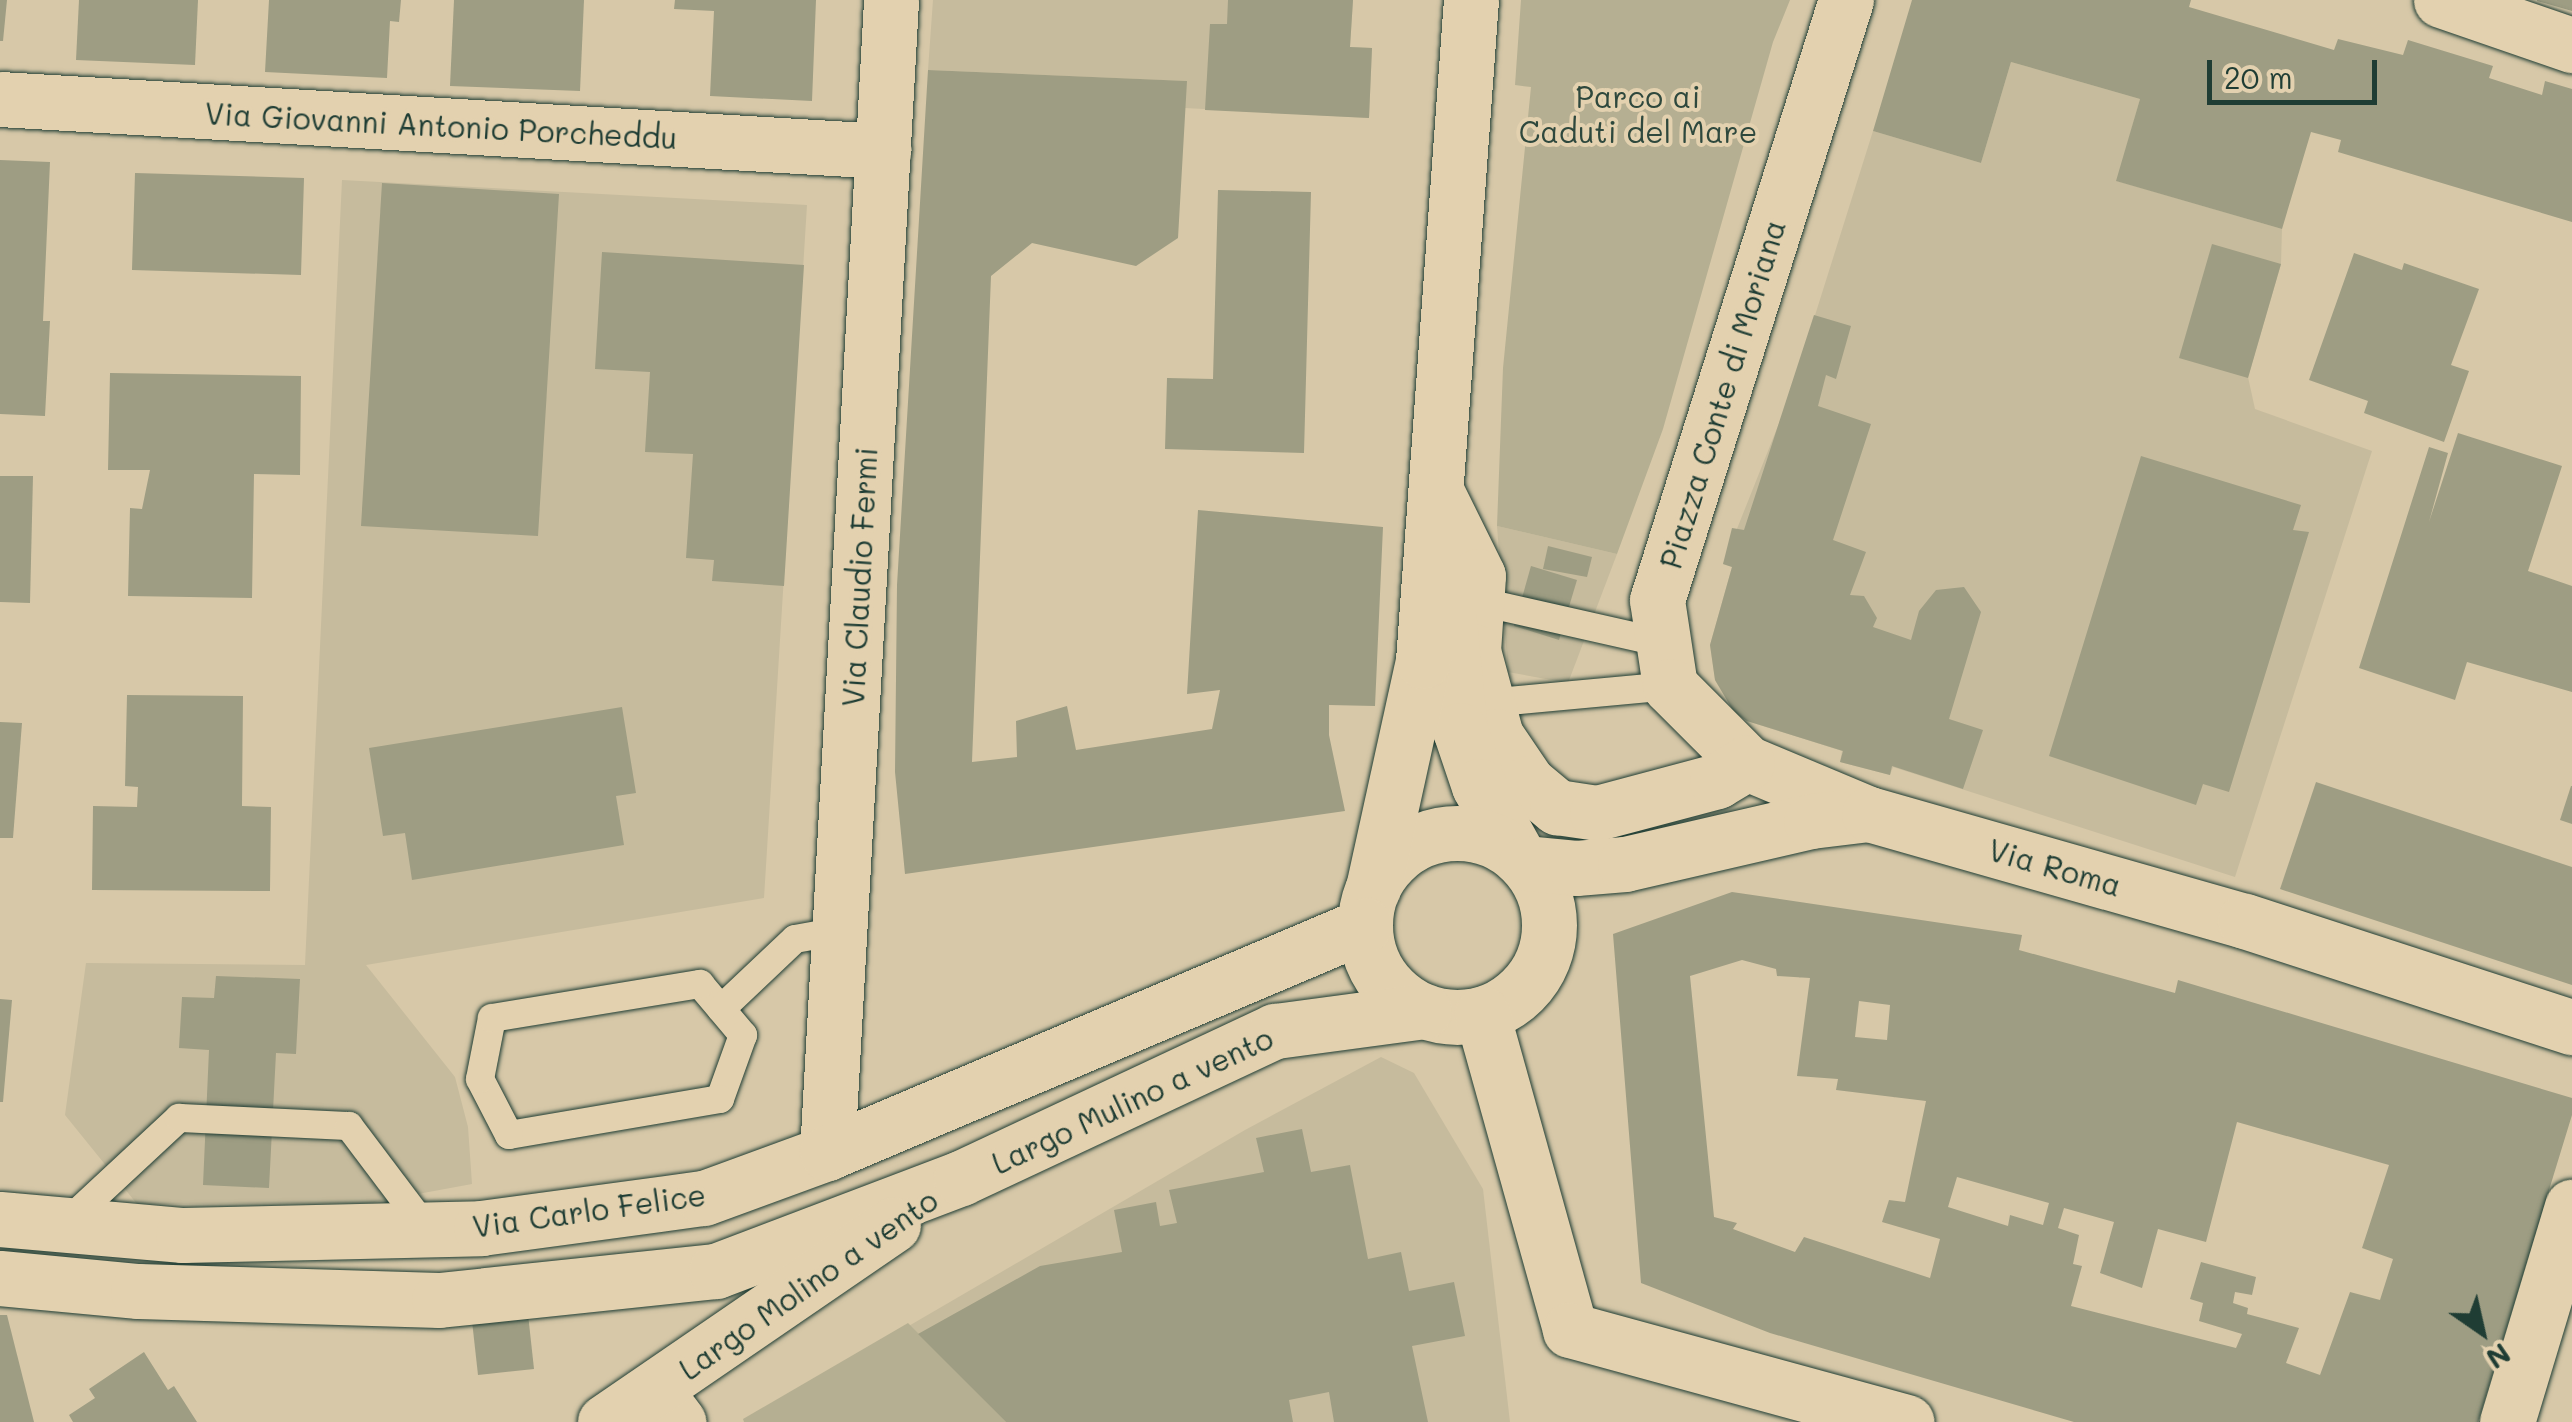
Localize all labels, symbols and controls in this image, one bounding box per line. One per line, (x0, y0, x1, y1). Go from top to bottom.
scale bar (2212, 40, 2382, 102)
text: 20 m (2224, 57, 2293, 97)
park label: Parco ai Caduti del Mare (1519, 78, 1757, 148)
street label: Via Giovanni Antonio Porcheddu (204, 95, 678, 155)
street label: Piazza Conte di Moriana (1652, 215, 1792, 573)
street label: Via Claudio Fermi (834, 446, 884, 708)
street label: Via Roma (1984, 831, 2126, 903)
street label: Largo Mulino a vento (986, 1019, 1278, 1181)
street label: Via Carlo Felice (470, 1176, 708, 1244)
street label: Largo Molino a vento (672, 1181, 944, 1387)
north arrow (2432, 1282, 2532, 1382)
text: N (2480, 1336, 2518, 1378)

